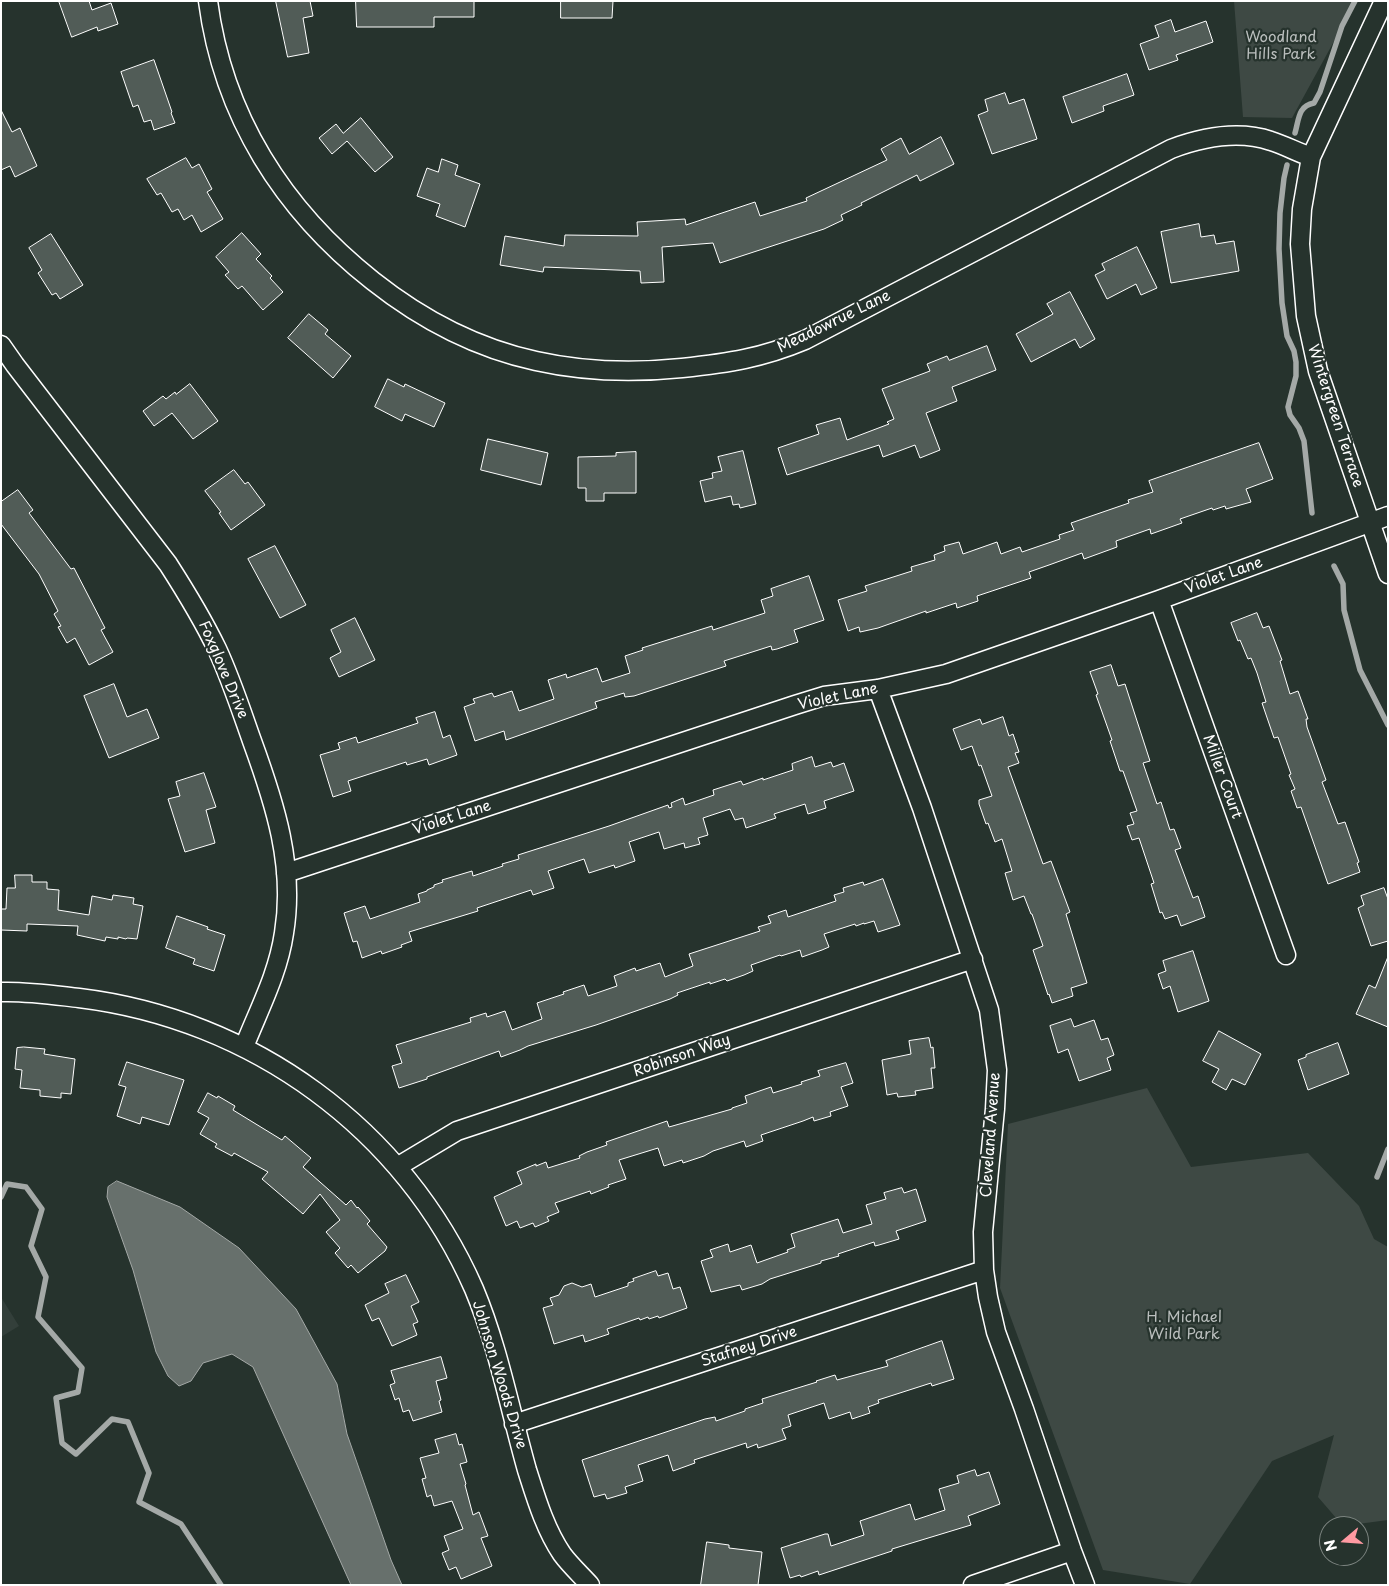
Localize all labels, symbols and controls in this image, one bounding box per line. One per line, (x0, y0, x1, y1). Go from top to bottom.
park label: Woodland Hills Park (1245, 29, 1317, 64)
street label: Meadowrue Lane (774, 287, 894, 357)
street label: Wintergreen Terrace (1303, 342, 1367, 490)
street label: Violet Lane (1183, 554, 1265, 598)
street label: Foxglove Drive (194, 618, 252, 722)
street label: Violet Lane (796, 680, 880, 714)
street label: Miller Court (1198, 733, 1246, 821)
street label: Violet Lane (410, 797, 494, 839)
street label: Robinson Way (631, 1031, 733, 1081)
street label: Cleveland Avenue (978, 1072, 1004, 1198)
street label: Johnson Woods Drive (468, 1299, 530, 1451)
park label: H. Michael Wild Park (1146, 1309, 1222, 1344)
street label: Stafney Drive (699, 1323, 799, 1371)
north arrow (1319, 1516, 1369, 1566)
text: N (1319, 1537, 1342, 1554)

